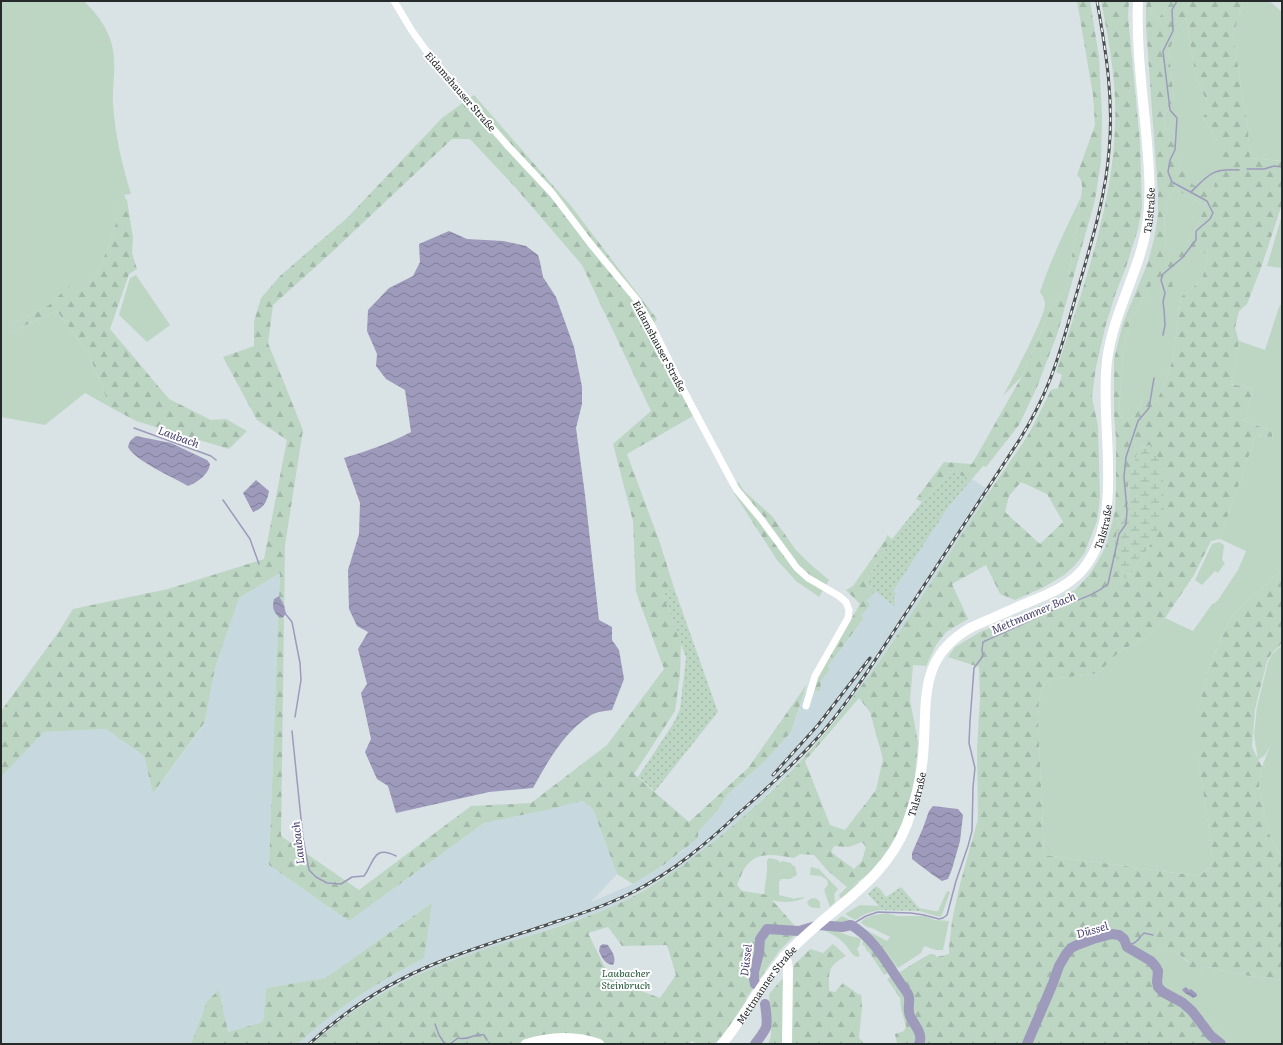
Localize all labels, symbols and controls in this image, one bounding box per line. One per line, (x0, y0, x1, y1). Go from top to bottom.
street label: Eidamshauser Straße (422, 48, 500, 134)
street label: Talstraße (1138, 188, 1157, 235)
street label: Eidamshauser Straße (630, 298, 690, 394)
water label: Laubach (156, 421, 202, 451)
street label: Talstraße (1089, 503, 1114, 551)
water label: Mettmanner Bach (988, 587, 1078, 637)
street label: Talstraße (903, 771, 928, 819)
water label: Laubach (286, 820, 308, 865)
water label: Düssel (1074, 917, 1111, 941)
street label: Mettmanner Straße (732, 941, 799, 1027)
water label: Düssel (735, 942, 755, 977)
park label: Laubacher Steinbruch (602, 965, 651, 992)

